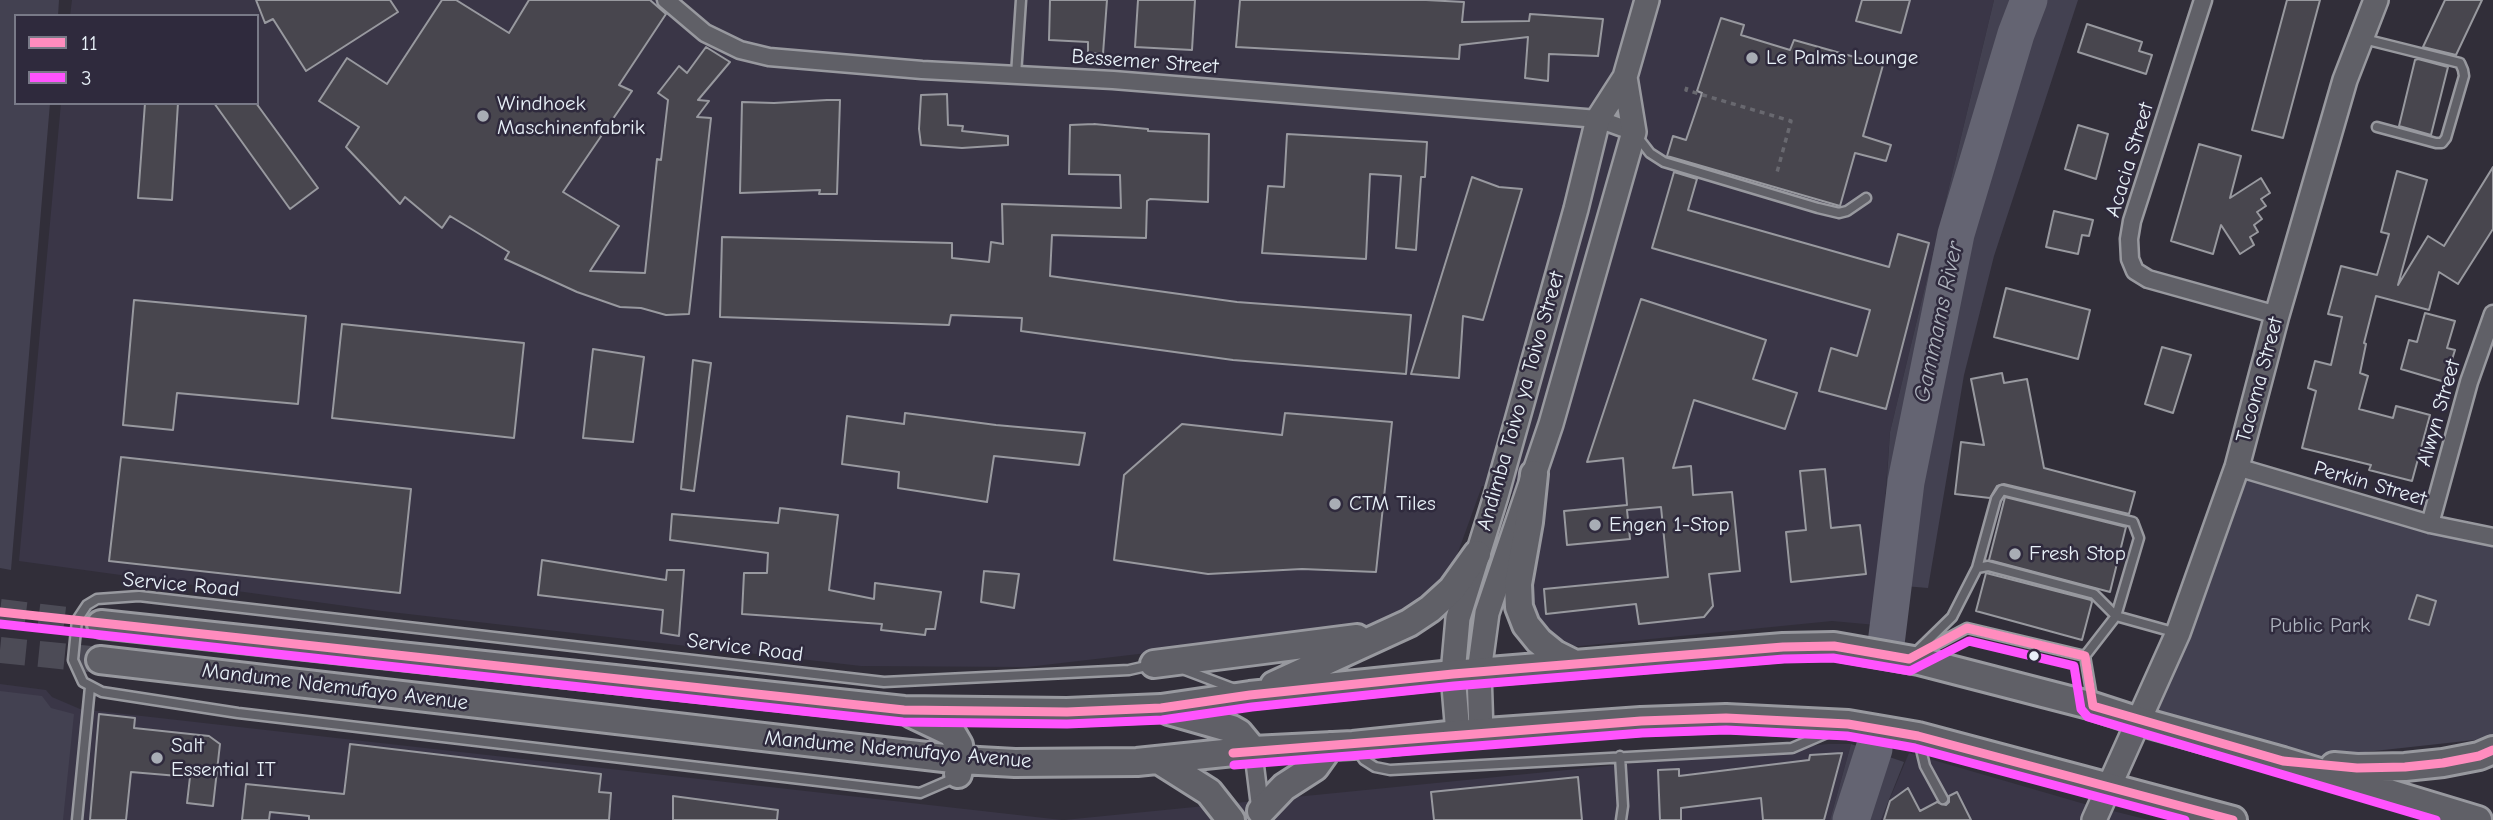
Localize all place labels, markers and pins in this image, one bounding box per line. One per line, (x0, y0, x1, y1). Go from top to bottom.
place label: Le Palms Lounge (1766, 45, 1918, 71)
marker: Le Palms Lounge (1744, 50, 1760, 66)
place label: Windhoek Maschinenfabrik (497, 91, 645, 141)
marker: Windhoek Maschinenfabrik (475, 108, 491, 124)
place label: CTM Tiles (1349, 491, 1436, 517)
marker: CTM Tiles (1327, 496, 1343, 512)
place label: Engen 1-Stop (1609, 512, 1730, 538)
marker: Engen 1-Stop (1587, 517, 1603, 533)
place label: Fresh Stop (2029, 541, 2126, 567)
marker: Fresh Stop (2007, 546, 2023, 562)
unlabelled marker (2027, 649, 2041, 663)
place label: Salt Essential IT (171, 733, 276, 783)
marker: Salt Essential IT (149, 750, 165, 766)

